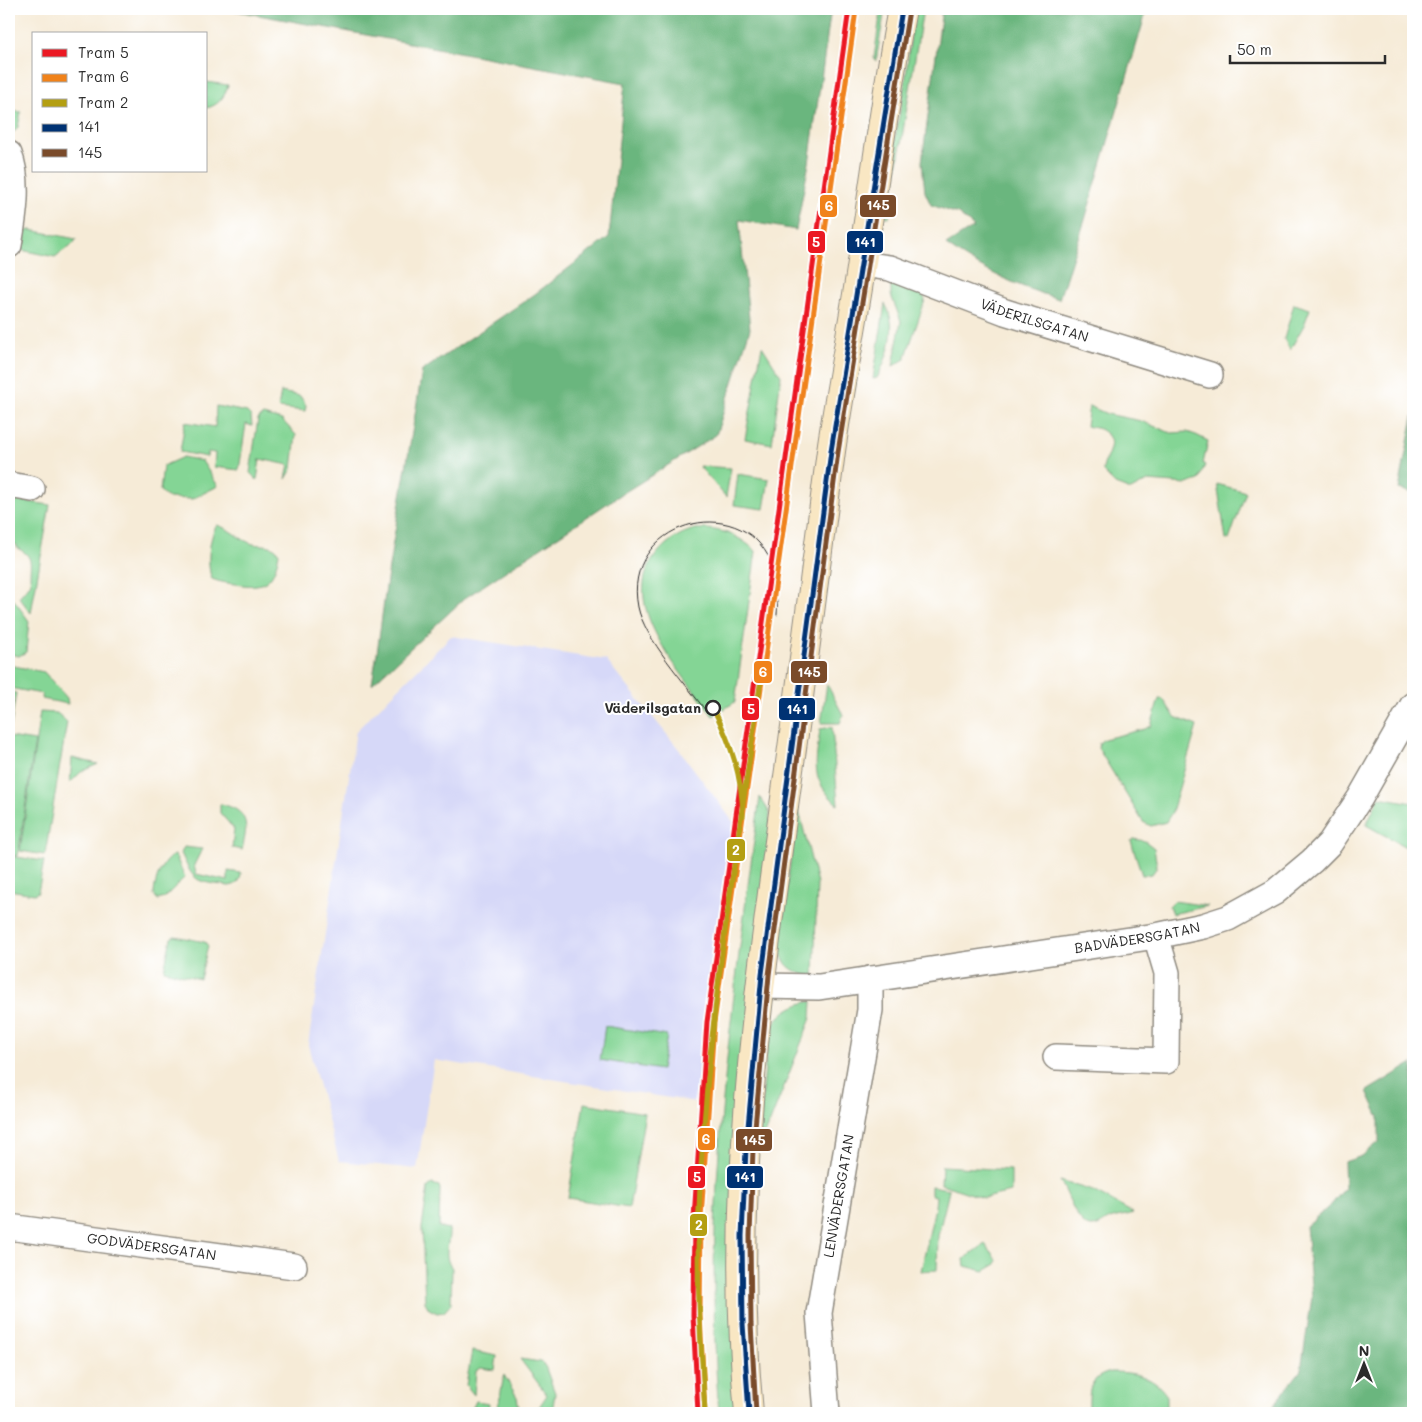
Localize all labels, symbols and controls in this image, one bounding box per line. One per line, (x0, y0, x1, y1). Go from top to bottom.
legend (32, 32, 208, 172)
scale bar (1230, 32, 1384, 64)
text: 50 m (1237, 39, 1272, 59)
text: Tram 5 (78, 42, 129, 62)
text: Tram 6 (78, 66, 129, 86)
text: Tram 2 (78, 92, 128, 112)
text: 141 (78, 116, 100, 136)
text: 145 (78, 142, 102, 162)
line badge: 6 (819, 194, 838, 218)
line badge: 145 (859, 194, 897, 218)
text: 145 (866, 195, 890, 214)
text: 6 (825, 196, 833, 215)
line badge: 5 (807, 230, 826, 254)
line badge: 141 (846, 230, 884, 254)
text: 5 (812, 232, 820, 251)
text: 141 (854, 232, 876, 251)
street label: VÄDERILSGATAN (978, 293, 1091, 346)
line badge: 6 (753, 660, 773, 684)
line badge: 145 (790, 660, 828, 684)
text: 6 (759, 662, 767, 681)
text: 145 (797, 662, 821, 681)
line badge: 5 (741, 697, 760, 721)
line badge: 141 (778, 697, 816, 721)
place label: Väderilsgatan (604, 698, 701, 717)
text: 5 (747, 699, 755, 718)
text: 141 (786, 699, 808, 718)
marker: Väderilsgatan (705, 700, 721, 716)
line badge: 2 (726, 838, 746, 862)
text: 2 (732, 840, 740, 859)
street label: BADVÄDERSGATAN (1073, 917, 1202, 957)
line badge: 6 (697, 1127, 716, 1151)
line badge: 145 (735, 1128, 773, 1152)
text: 6 (702, 1129, 710, 1148)
text: 145 (742, 1130, 766, 1149)
street label: LENVÄDERSGATAN (818, 1133, 858, 1259)
line badge: 5 (687, 1165, 706, 1189)
line badge: 141 (726, 1165, 764, 1189)
text: 5 (693, 1167, 701, 1186)
text: 141 (734, 1167, 756, 1186)
line badge: 2 (689, 1213, 708, 1237)
text: 2 (695, 1215, 703, 1234)
street label: GODVÄDERSGATAN (86, 1228, 218, 1264)
north arrow (1340, 1340, 1390, 1390)
text: N (1359, 1341, 1369, 1360)

